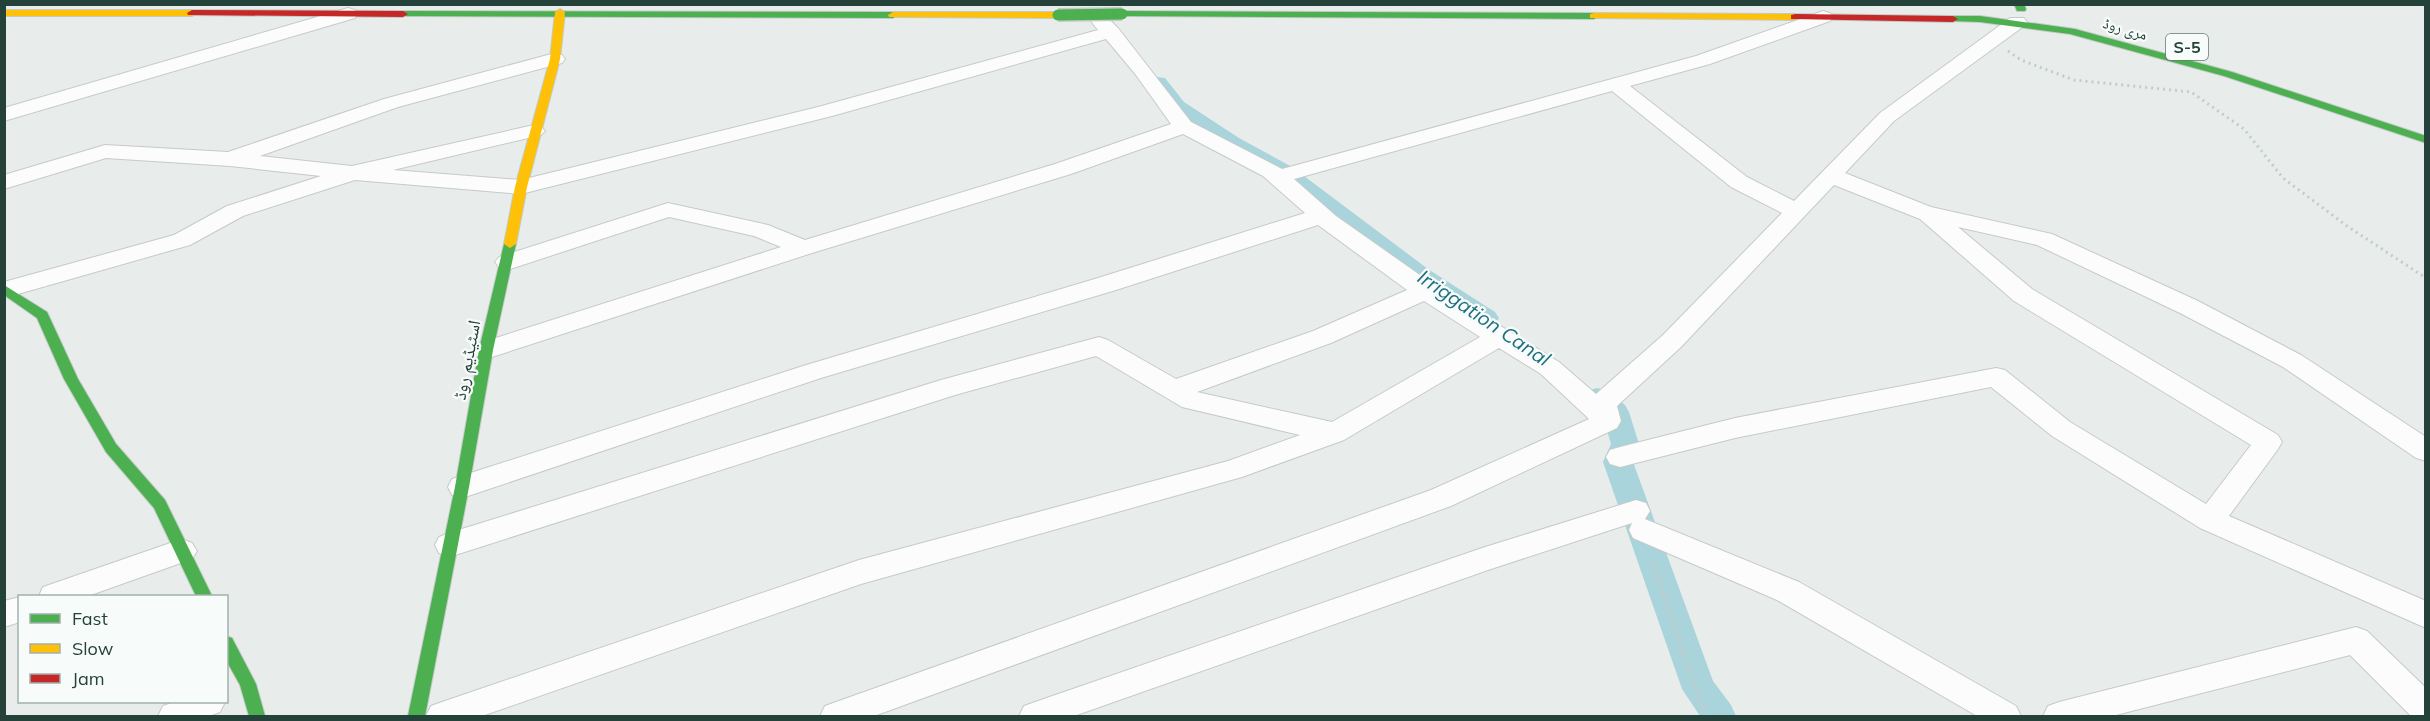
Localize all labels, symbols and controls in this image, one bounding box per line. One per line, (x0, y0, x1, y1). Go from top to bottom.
street label: مری روڈ (2101, 13, 2150, 45)
road number: S-5 (2166, 34, 2208, 60)
water label: Irriggation Canal (1413, 264, 1556, 371)
street label: اسٹیڈیم روڈ (448, 318, 486, 402)
legend (18, 595, 228, 703)
text: Fast (72, 607, 108, 630)
text: Slow (72, 637, 114, 660)
text: Jam (72, 667, 105, 690)

